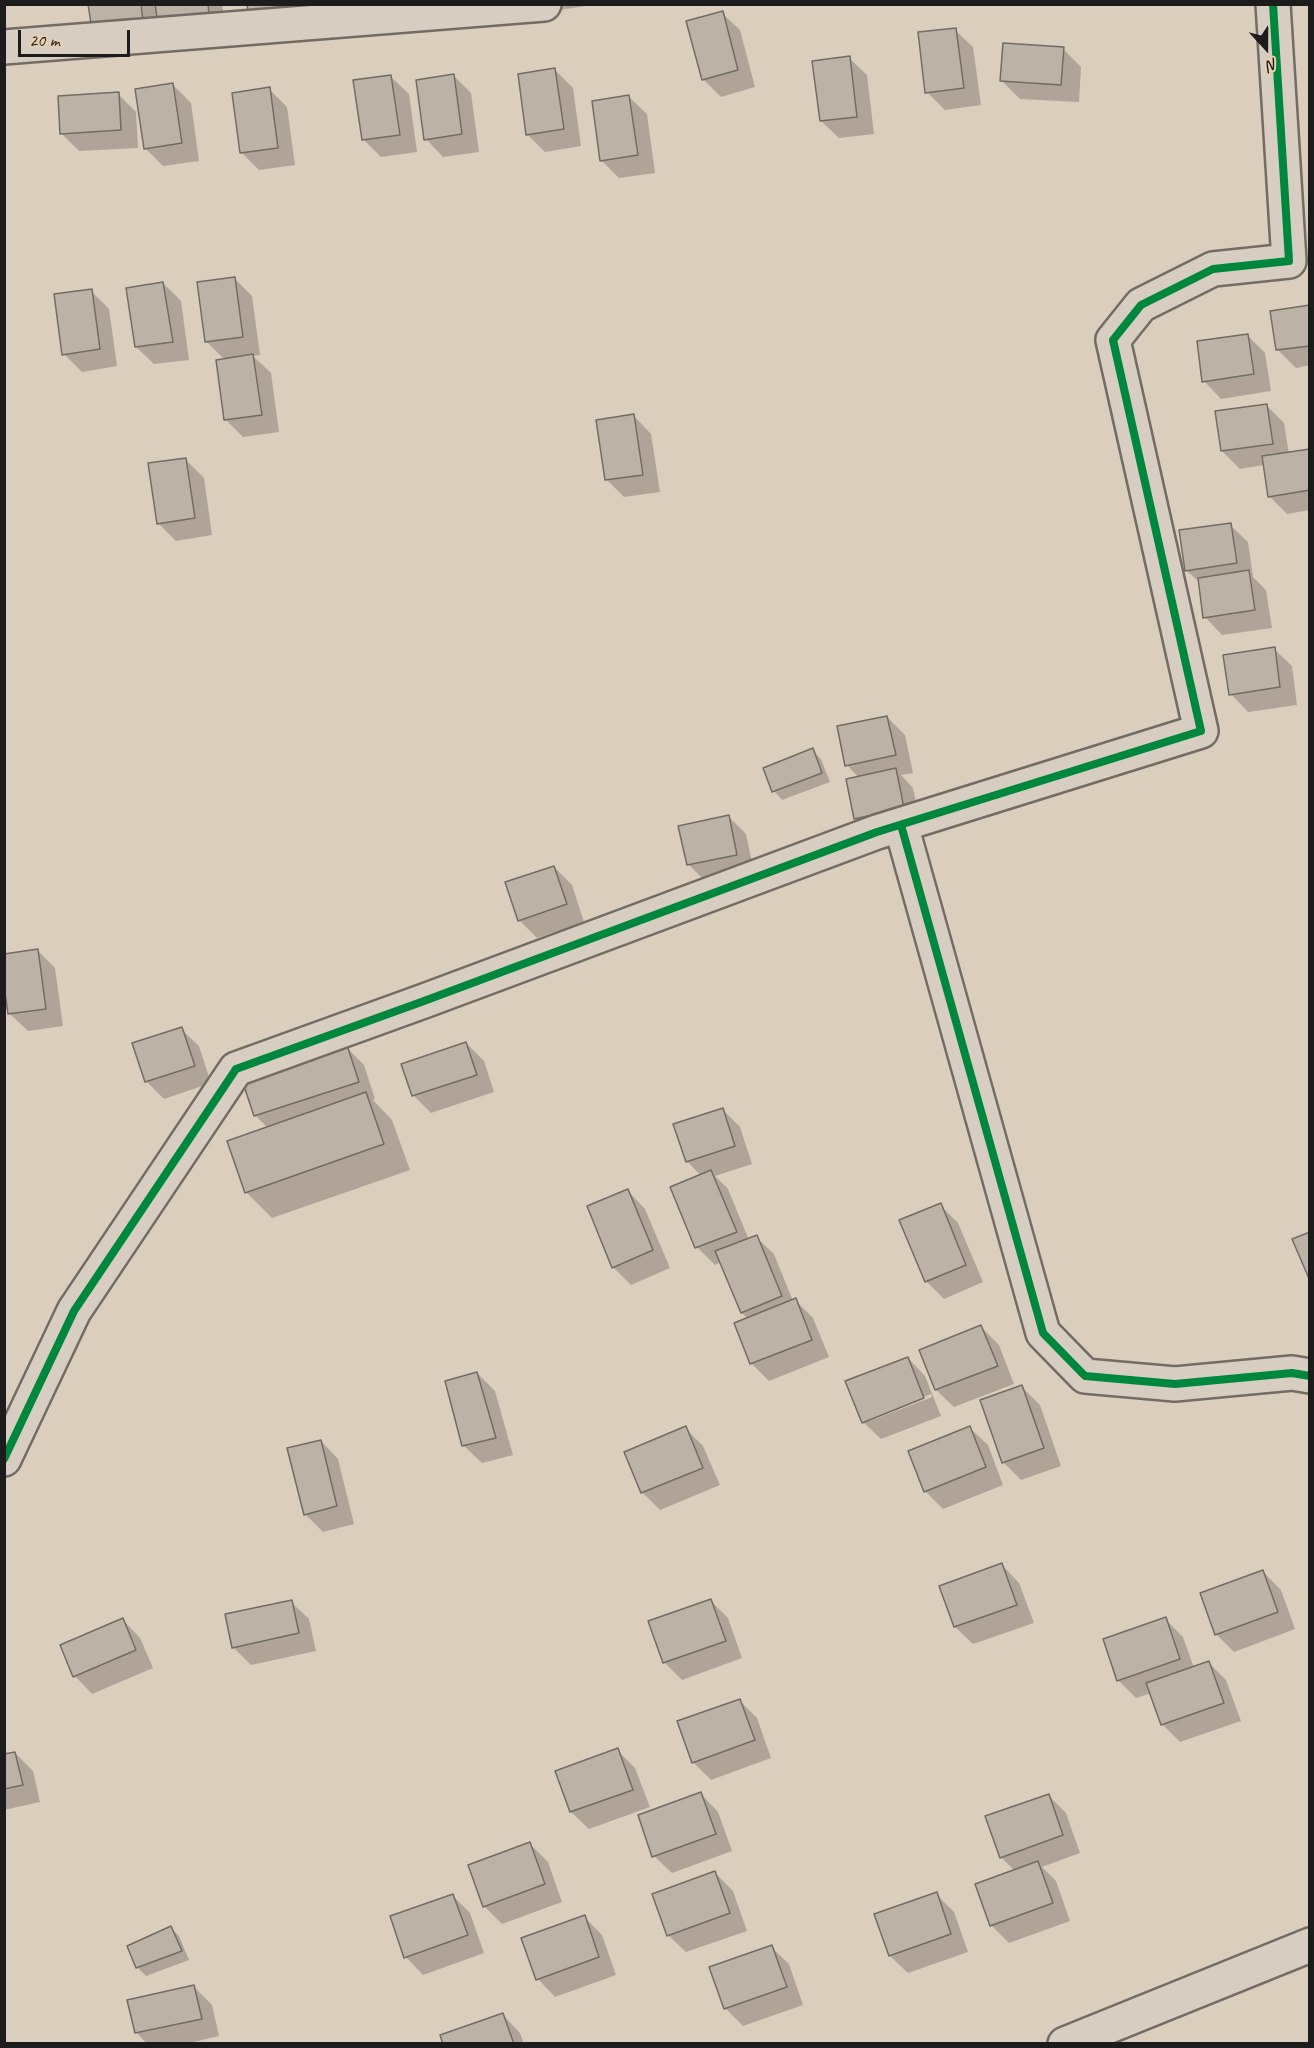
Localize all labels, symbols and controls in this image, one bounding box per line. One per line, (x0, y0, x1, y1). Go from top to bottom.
scale bar (21, 18, 134, 56)
north arrow (1236, 18, 1296, 78)
text: 20 m (29, 29, 60, 51)
text: N (1264, 54, 1281, 76)

